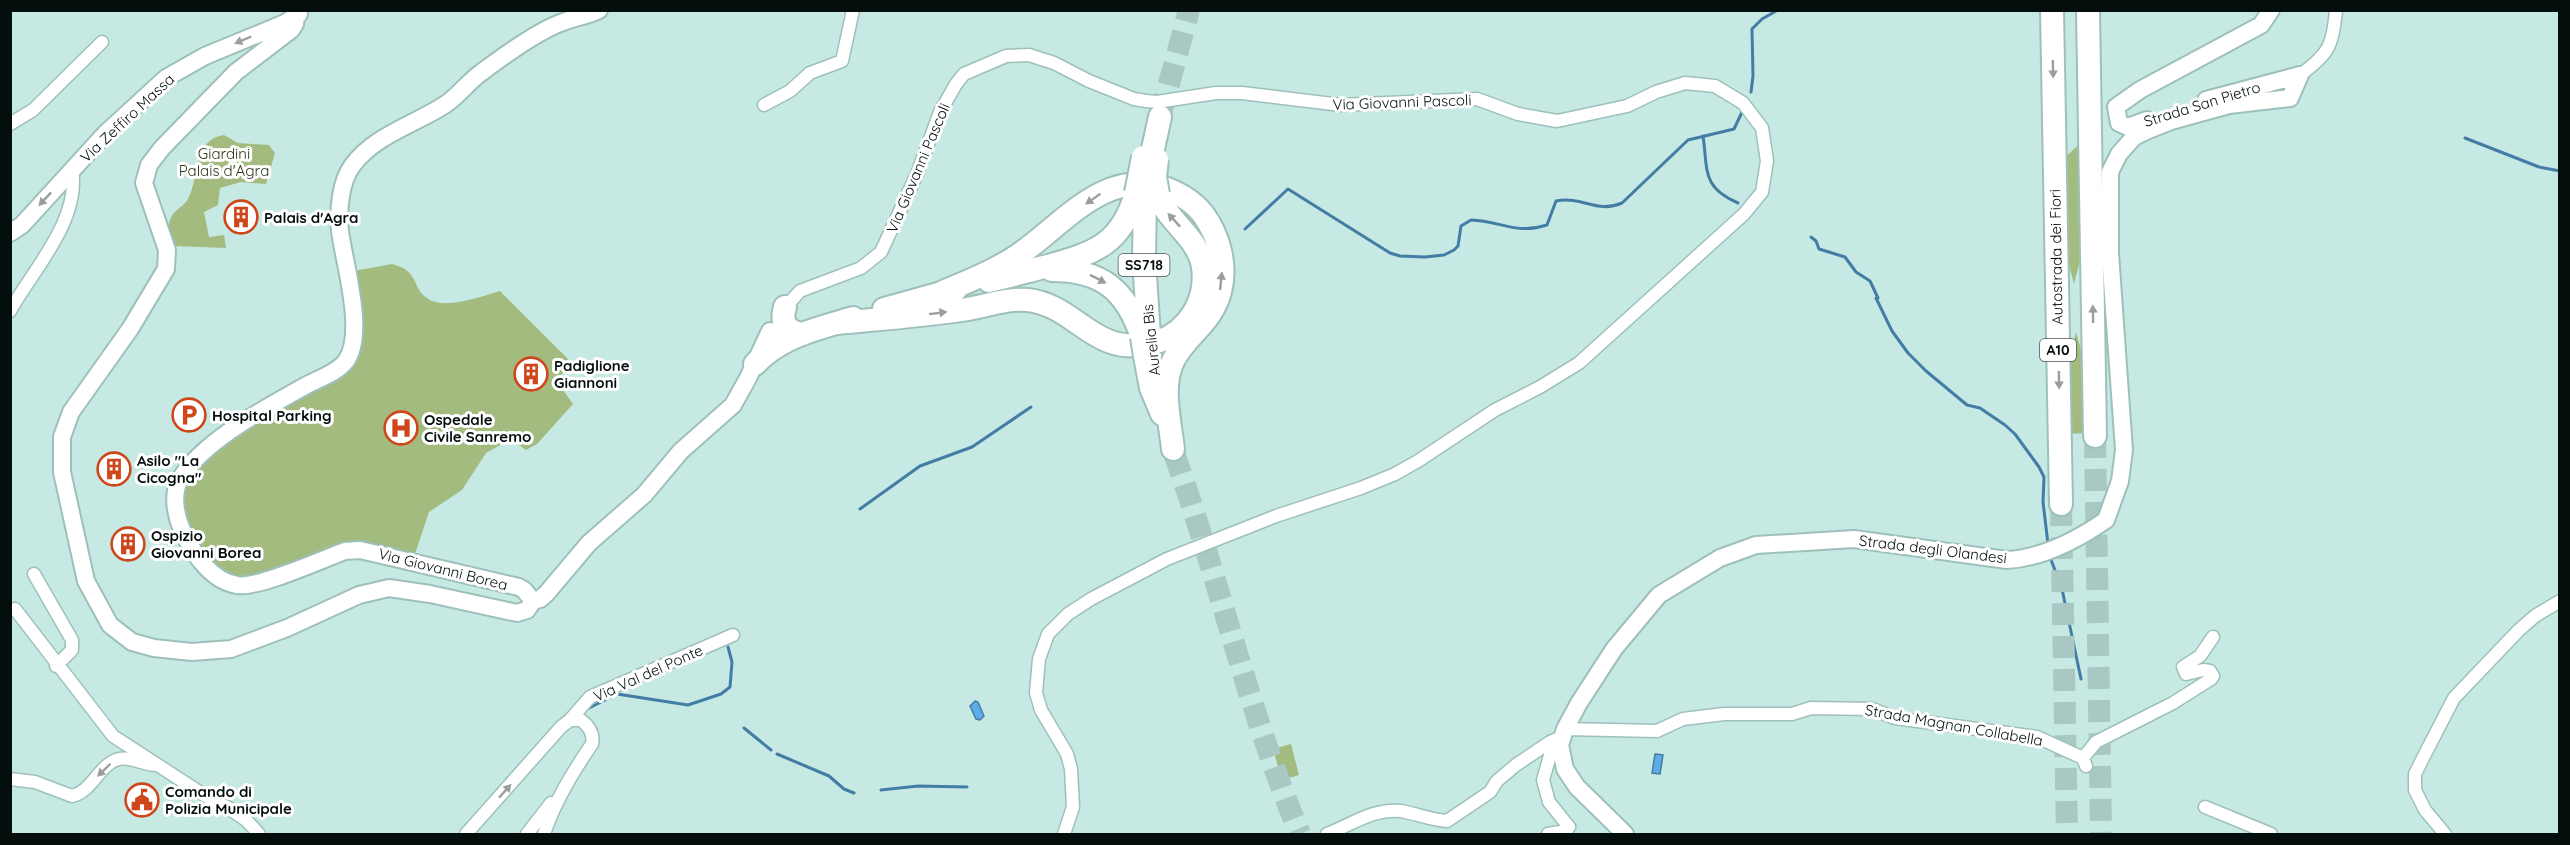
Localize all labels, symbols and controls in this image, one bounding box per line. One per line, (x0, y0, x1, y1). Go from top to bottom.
one-way arrow (234, 36, 252, 45)
one-way arrow (2048, 59, 2058, 78)
street label: Via Zeffiro Massa (76, 70, 178, 166)
street label: Strada San Pietro (2141, 77, 2263, 131)
street label: Via Giovanni Pascoli (1332, 90, 1472, 114)
street label: Via Giovanni Pascoli (882, 100, 954, 236)
park label: Giardini Palais d'Agra (179, 144, 269, 180)
street label: Autostrada dei Fiori (2045, 189, 2067, 325)
one-way arrow (38, 192, 52, 206)
one-way arrow (1085, 193, 1101, 205)
building icon: Palais d'Agra (223, 199, 259, 235)
place label: Palais d'Agra (264, 208, 358, 227)
one-way arrow (1167, 213, 1181, 228)
road number: SS718 (1118, 254, 1170, 276)
one-way arrow (1216, 271, 1226, 290)
one-way arrow (1090, 274, 1107, 284)
street label: Aurelia Bis (1138, 303, 1164, 377)
one-way arrow (2088, 305, 2098, 324)
one-way arrow (929, 308, 948, 318)
road number: A10 (2040, 339, 2076, 361)
building icon: Padiglione Giannoni (513, 356, 549, 392)
place label: Padiglione Giannoni (554, 356, 630, 392)
one-way arrow (2054, 370, 2064, 389)
parking icon: Hospital Parking (171, 397, 207, 433)
place label: Hospital Parking (212, 406, 332, 425)
hospital icon: Ospedale Civile Sanremo (383, 410, 419, 446)
place label: Ospedale Civile Sanremo (424, 410, 531, 446)
building icon: Asilo "La Cicogna" (96, 451, 132, 487)
place label: Asilo "La Cicogna" (137, 451, 202, 487)
building icon: Ospizio Giovanni Borea (110, 526, 146, 562)
place label: Ospizio Giovanni Borea (151, 526, 261, 562)
street label: Strada degli Olandesi (1858, 531, 2008, 567)
street label: Via Giovanni Borea (376, 544, 510, 594)
street label: Via Val del Ponte (590, 640, 706, 706)
street label: Strada Magnan Collabella (1864, 700, 2044, 750)
one-way arrow (98, 763, 112, 777)
public building icon: Comando di Polizia Municipale (124, 782, 160, 818)
place label: Comando di Polizia Municipale (165, 782, 292, 818)
one-way arrow (498, 783, 512, 798)

